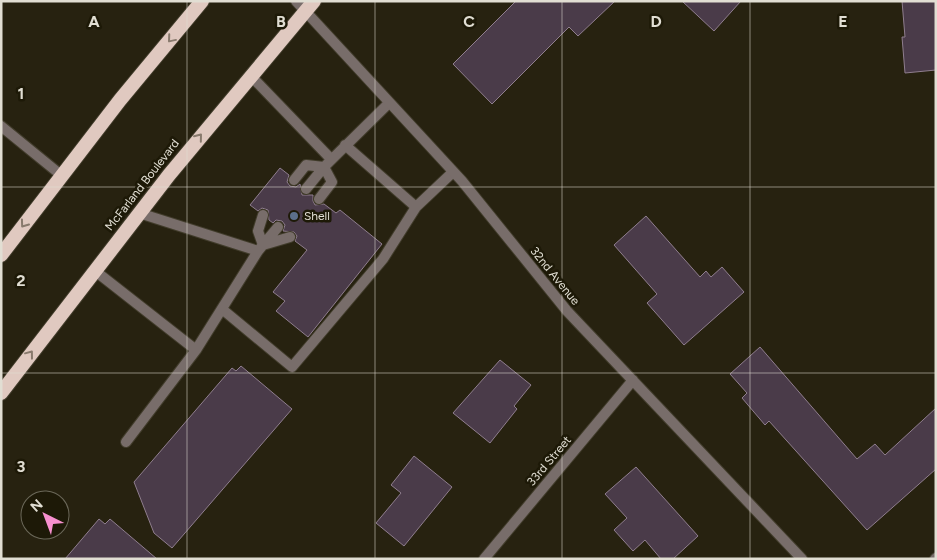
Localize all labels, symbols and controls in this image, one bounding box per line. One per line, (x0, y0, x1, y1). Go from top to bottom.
text: A (88, 12, 100, 31)
text: B (276, 12, 286, 31)
text: C (463, 12, 475, 31)
text: D (650, 12, 662, 31)
text: E (838, 12, 848, 31)
one-way arrow (168, 33, 177, 42)
text: 1 (18, 84, 24, 103)
one-way arrow (194, 134, 203, 143)
street label: McFarland Boulevard (102, 137, 182, 233)
place label: Shell (304, 209, 330, 223)
marker: Shell (288, 210, 300, 222)
one-way arrow (21, 218, 30, 228)
street label: 32nd Avenue (527, 244, 583, 308)
text: 2 (16, 271, 26, 290)
one-way arrow (25, 351, 33, 360)
street label: 33rd Street (524, 433, 574, 489)
text: 3 (17, 457, 26, 476)
north arrow (20, 490, 70, 540)
text: N (27, 496, 46, 516)

